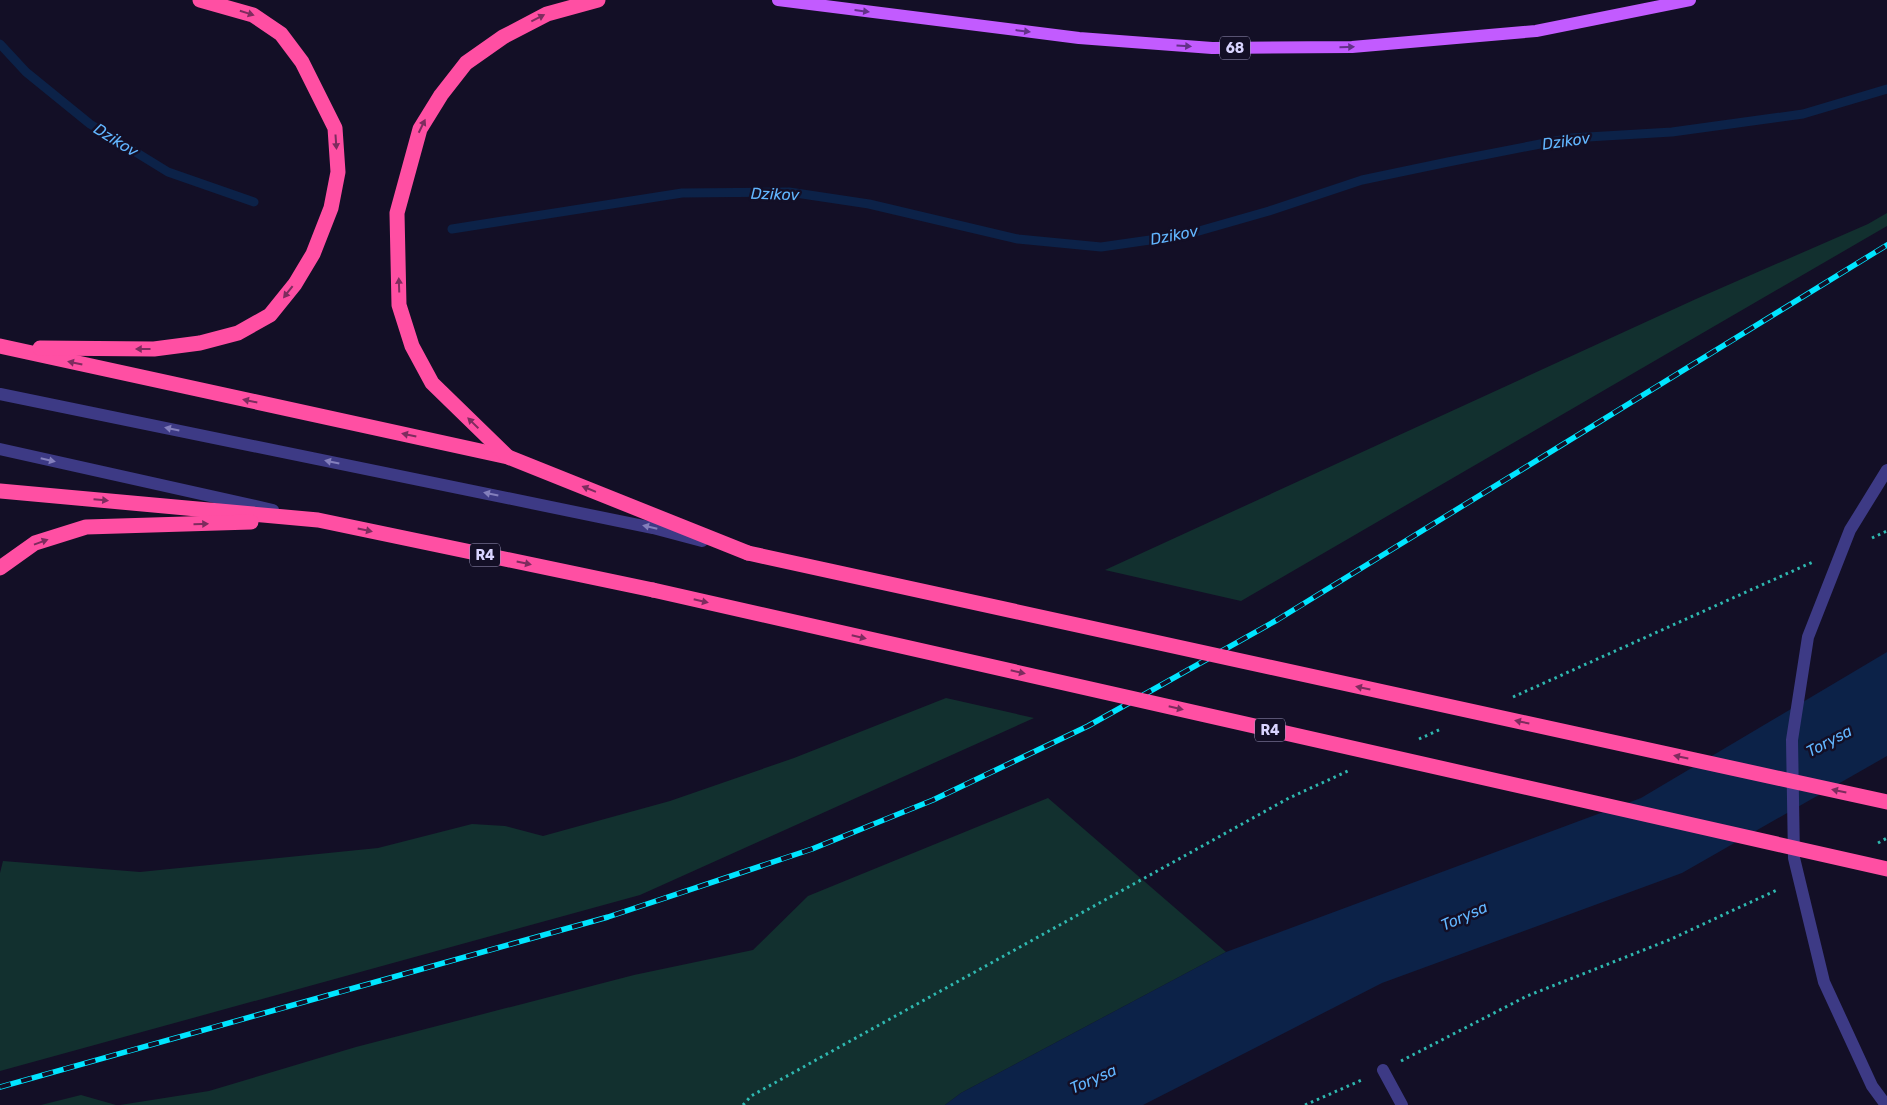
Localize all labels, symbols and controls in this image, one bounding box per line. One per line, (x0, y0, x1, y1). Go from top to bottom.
one-way arrow (854, 7, 870, 15)
one-way arrow (240, 10, 255, 18)
one-way arrow (531, 14, 546, 22)
one-way arrow (1015, 27, 1031, 35)
road number: 68 (1220, 36, 1250, 59)
one-way arrow (1177, 42, 1193, 50)
one-way arrow (1339, 43, 1355, 51)
water label: Dzikov (90, 119, 143, 162)
one-way arrow (418, 119, 426, 133)
water label: Dzikov (1541, 128, 1593, 154)
one-way arrow (332, 134, 340, 150)
water label: Dzikov (750, 184, 801, 204)
water label: Dzikov (1148, 221, 1201, 249)
one-way arrow (395, 277, 403, 293)
one-way arrow (283, 286, 293, 299)
one-way arrow (134, 345, 150, 353)
one-way arrow (66, 358, 82, 366)
one-way arrow (243, 397, 258, 405)
one-way arrow (467, 417, 479, 429)
one-way arrow (164, 425, 180, 433)
one-way arrow (402, 431, 417, 439)
one-way arrow (40, 456, 55, 464)
one-way arrow (324, 458, 339, 466)
one-way arrow (582, 485, 596, 493)
one-way arrow (482, 490, 498, 498)
one-way arrow (93, 496, 109, 504)
one-way arrow (193, 520, 209, 528)
one-way arrow (642, 523, 657, 531)
one-way arrow (358, 526, 373, 534)
one-way arrow (34, 538, 49, 546)
road number: R4 (470, 544, 500, 566)
one-way arrow (517, 560, 533, 568)
one-way arrow (693, 597, 708, 605)
one-way arrow (852, 633, 867, 641)
one-way arrow (1010, 669, 1026, 677)
one-way arrow (1355, 683, 1371, 691)
one-way arrow (1169, 704, 1184, 712)
road number: R4 (1255, 718, 1285, 742)
one-way arrow (1514, 718, 1529, 726)
water label: Torysa (1803, 721, 1855, 761)
one-way arrow (1673, 753, 1688, 761)
one-way arrow (1831, 787, 1847, 795)
water label: Torysa (1438, 897, 1490, 935)
water label: Torysa (1067, 1060, 1119, 1098)

